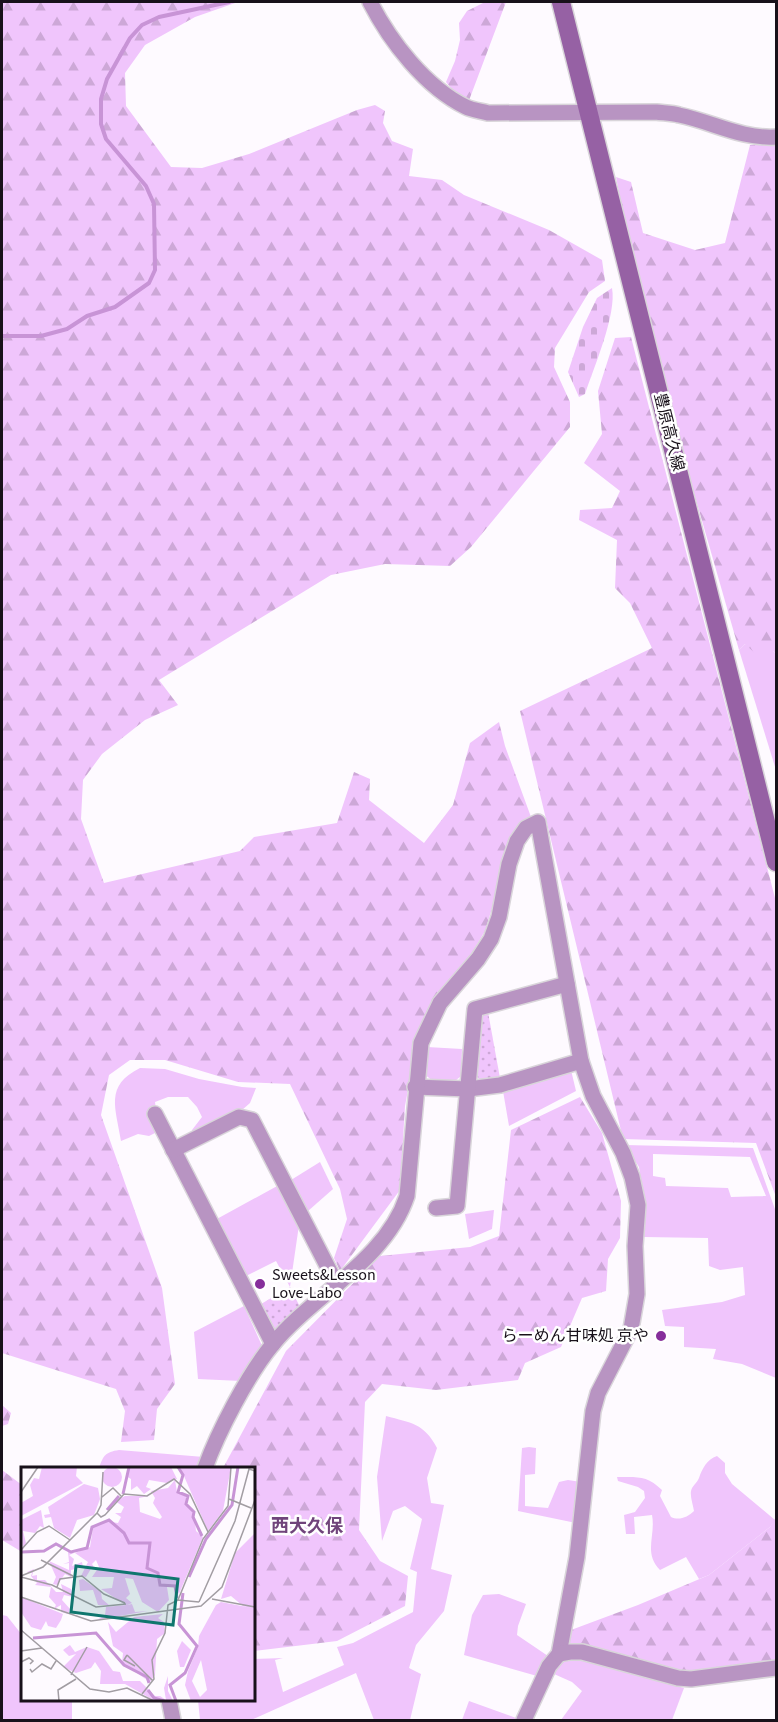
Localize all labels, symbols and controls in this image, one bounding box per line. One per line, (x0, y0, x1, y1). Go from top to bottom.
street label: 豊原高久線 (649, 391, 689, 473)
place label: Sweets&Lesson Love-Labo (272, 1264, 376, 1304)
marker: Sweets&Lesson Love-Labo (253, 1277, 267, 1291)
place label: らーめん甘味処 京や (502, 1325, 649, 1347)
marker: らーめん甘味処 京や (654, 1329, 668, 1343)
inset map (21, 1467, 255, 1701)
district label: 西大久保 (271, 1514, 344, 1539)

